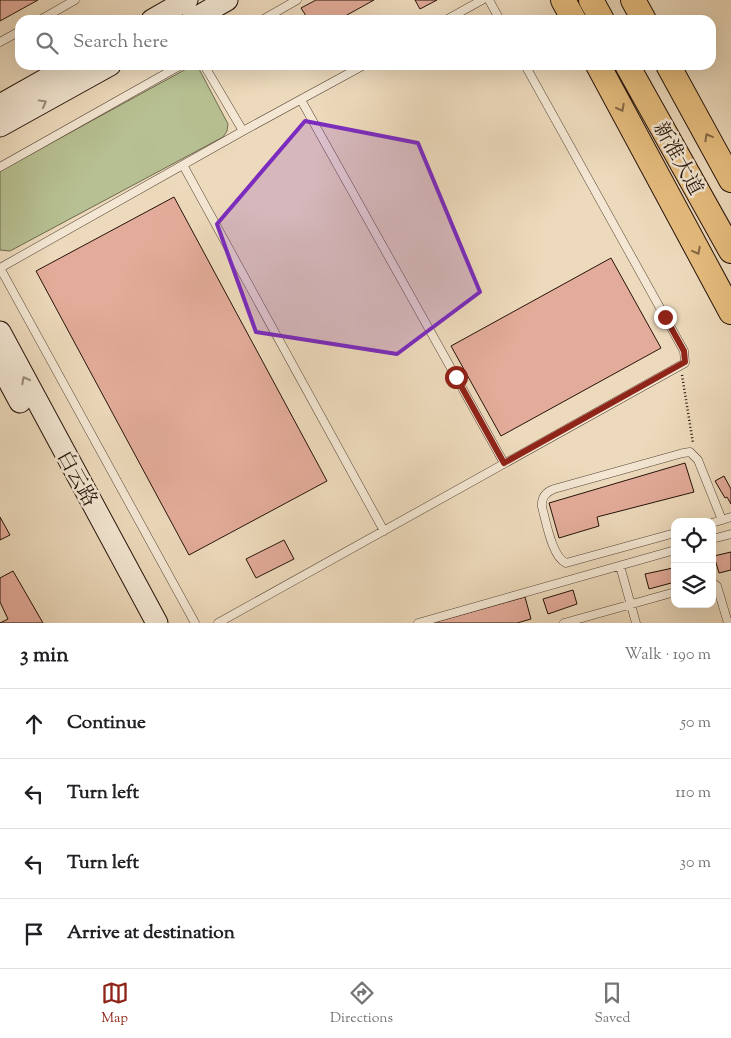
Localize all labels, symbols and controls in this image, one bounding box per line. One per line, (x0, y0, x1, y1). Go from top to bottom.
search box (15, 15, 716, 70)
icon: search (33, 29, 61, 57)
text: Search here (73, 29, 168, 56)
one-way arrow (37, 99, 46, 109)
one-way arrow (615, 103, 625, 112)
street label: 新淮大道 (645, 117, 709, 201)
one-way arrow (704, 133, 714, 142)
one-way arrow (691, 246, 701, 255)
route end (654, 306, 677, 329)
route start (445, 366, 468, 389)
one-way arrow (21, 376, 31, 385)
street label: 白云路 (49, 446, 103, 512)
map controls (671, 518, 716, 608)
button: locate (671, 518, 716, 563)
button: layers (671, 563, 716, 608)
text: 3 min (20, 641, 69, 671)
text: Walk · 190 m (624, 644, 711, 667)
icon: ahead (20, 710, 48, 738)
text: Continue (67, 710, 146, 737)
text: 50 m (680, 712, 711, 735)
icon: left (20, 780, 48, 808)
text: Turn left (67, 780, 139, 807)
text: 110 m (675, 782, 711, 805)
icon: left (20, 850, 48, 878)
text: Turn left (67, 850, 139, 877)
text: 30 m (680, 852, 711, 875)
icon: arrive (20, 920, 48, 948)
text: Arrive at destination (67, 920, 235, 947)
tab: Map (101, 979, 129, 1029)
tab: Directions (330, 979, 393, 1029)
tab: Saved (594, 979, 630, 1029)

